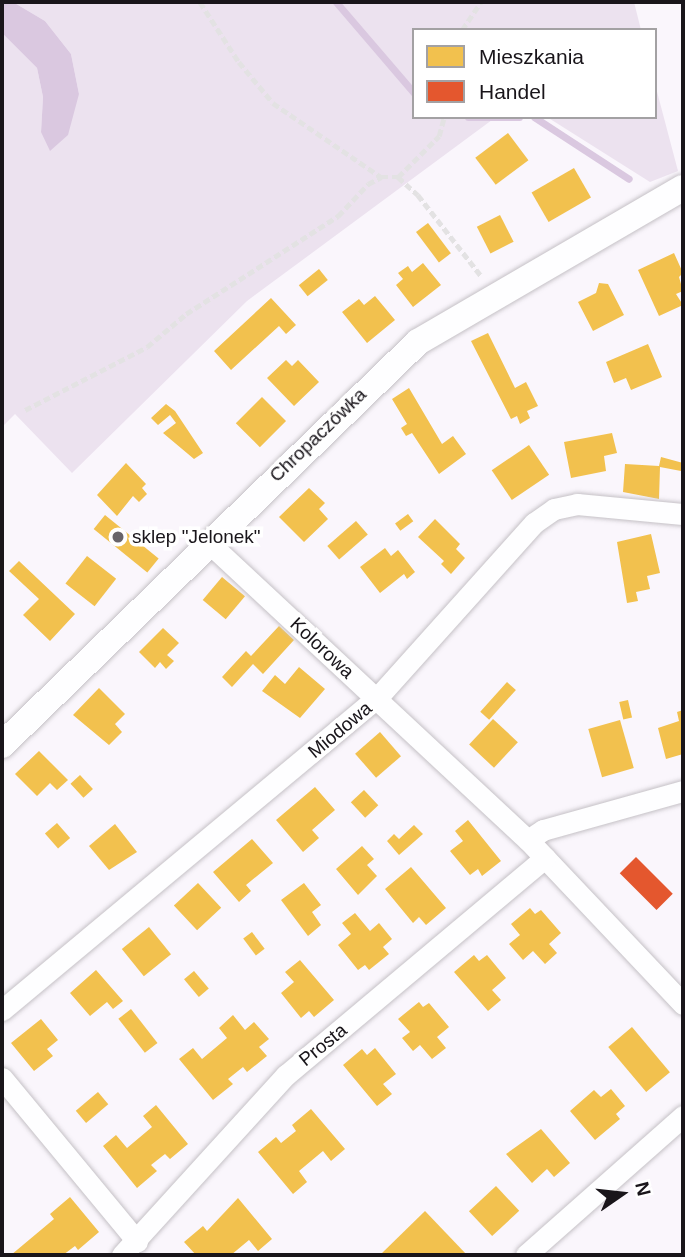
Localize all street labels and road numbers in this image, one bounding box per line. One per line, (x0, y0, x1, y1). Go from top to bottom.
street label: Chropaczówka (265, 383, 371, 487)
street label: Kolorowa (285, 613, 359, 683)
street label: Miodowa (304, 697, 376, 763)
street label: Prosta (294, 1019, 352, 1071)

